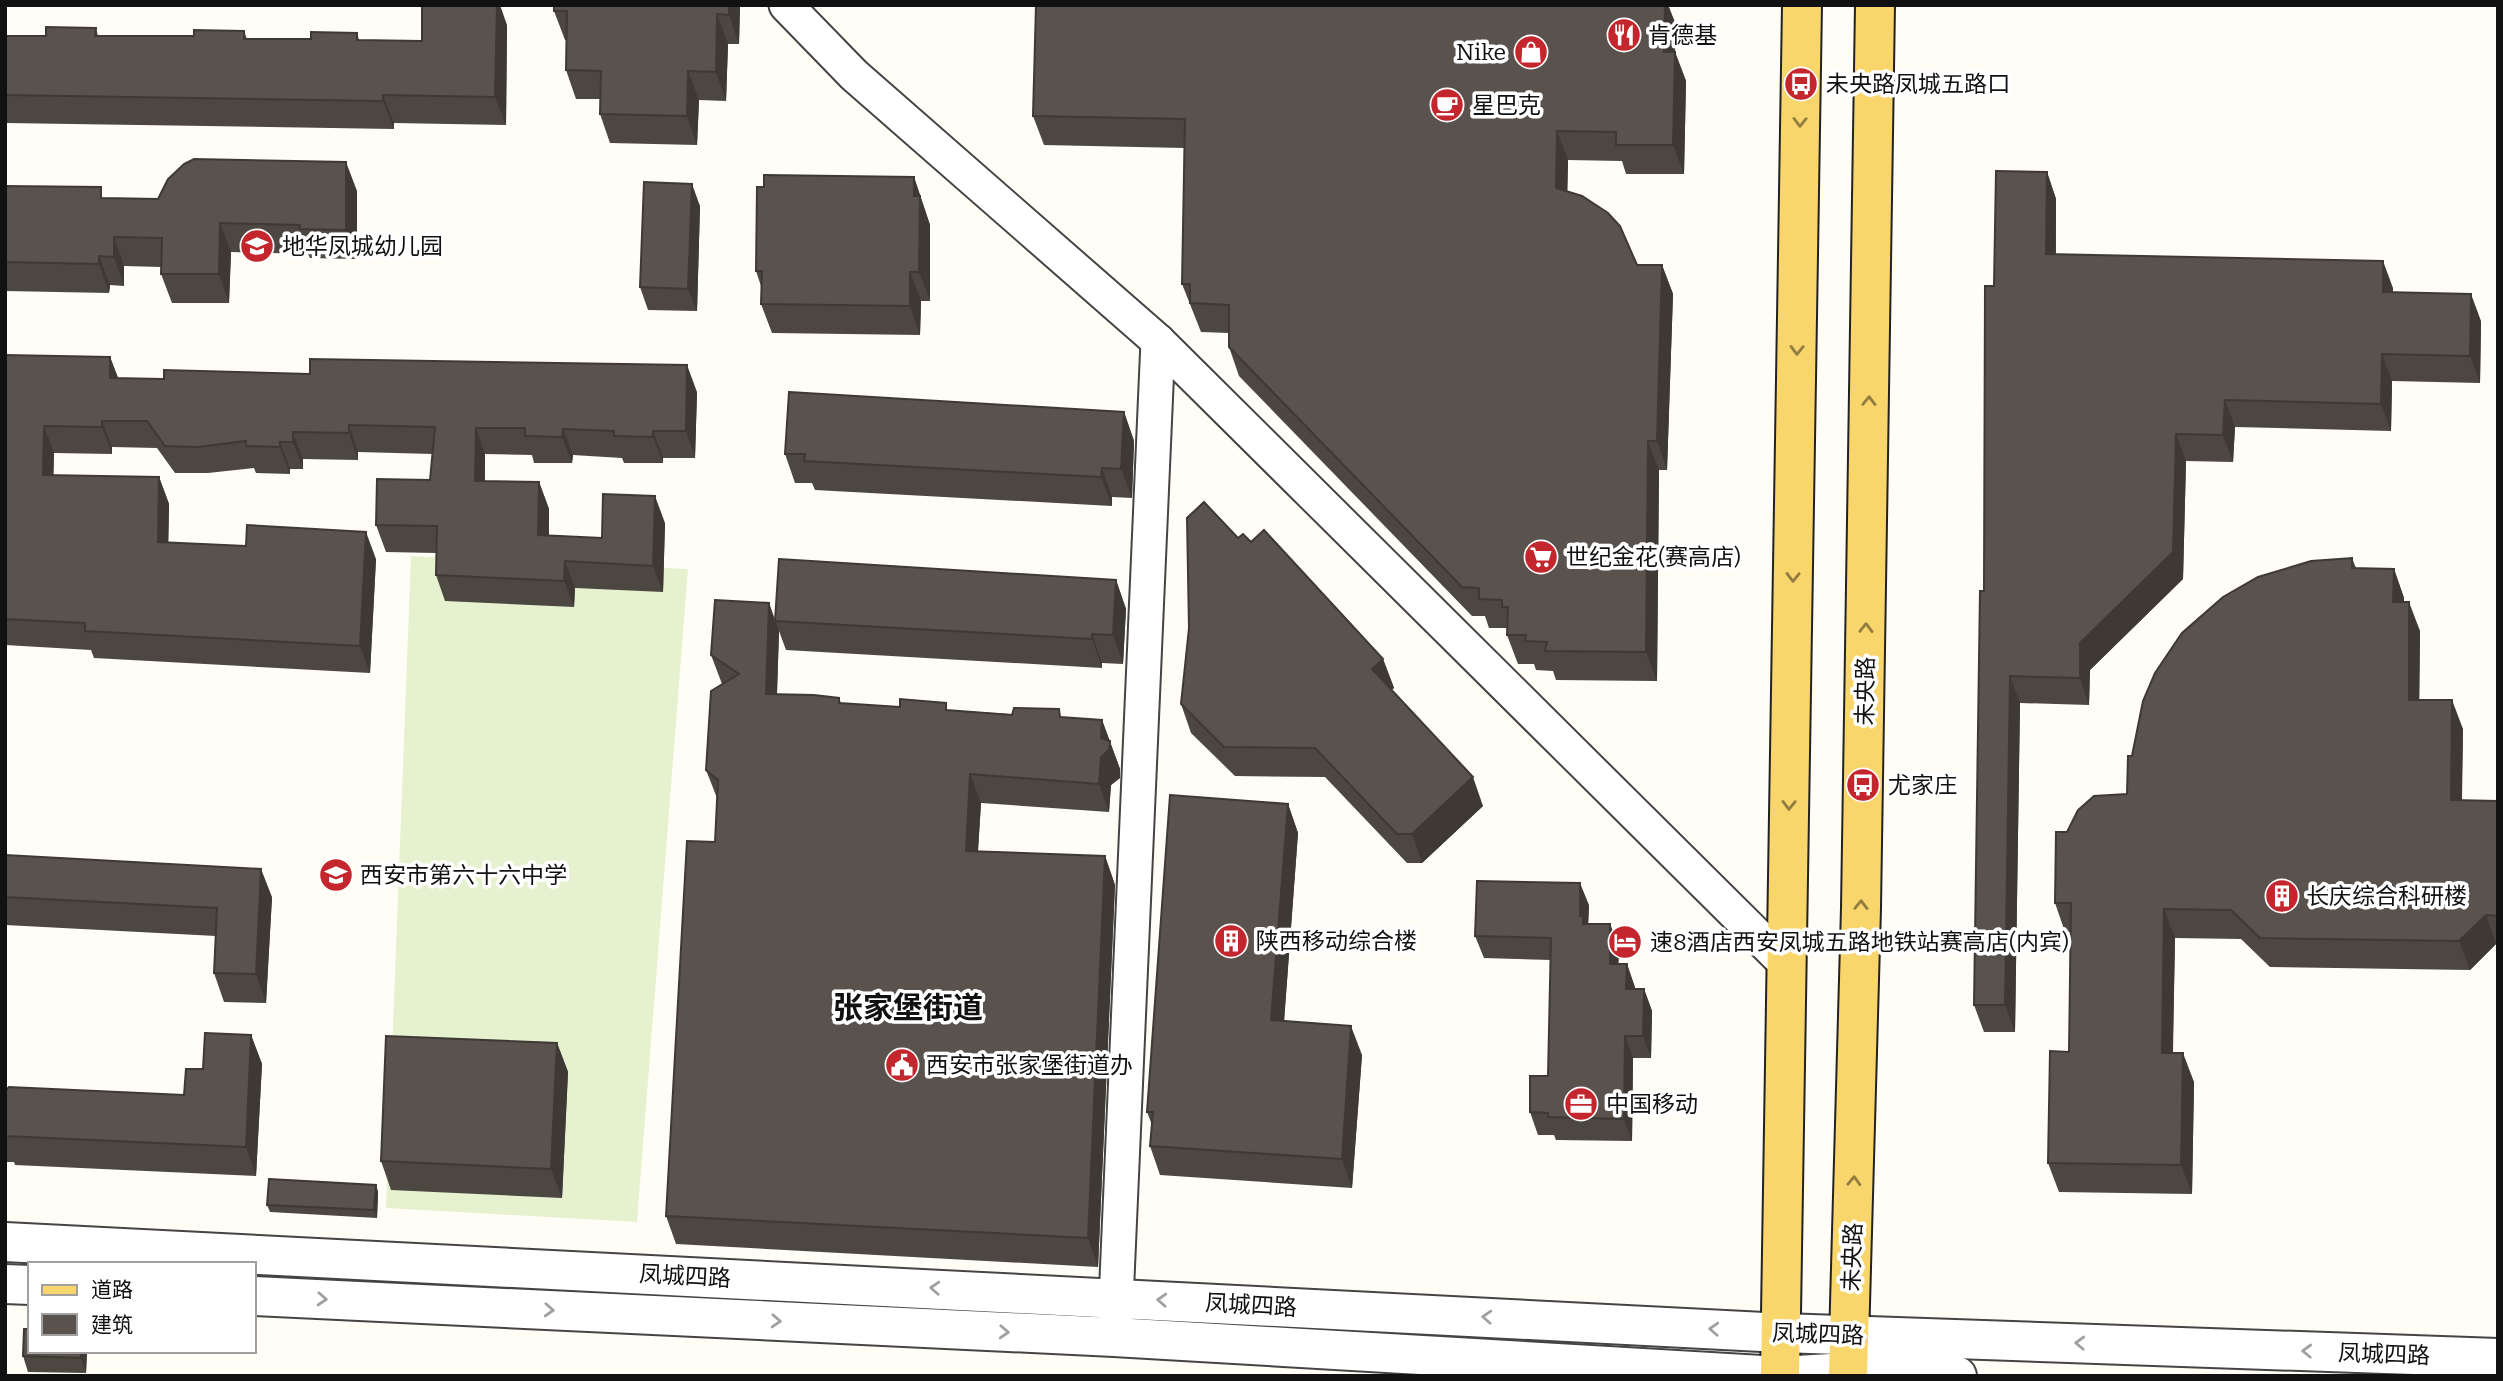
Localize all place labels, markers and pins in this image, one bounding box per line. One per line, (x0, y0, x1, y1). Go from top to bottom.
restaurant icon: 肯德基 (1605, 16, 1643, 54)
place label: 肯德基 (1648, 21, 1717, 49)
shop icon: Nike (1512, 33, 1550, 71)
place label: Nike (1456, 38, 1506, 66)
bus stop icon: 未央路凤城五路口 (1782, 65, 1820, 103)
place label: 未央路凤城五路口 (1826, 70, 2010, 98)
cafe icon: 星巴克 (1428, 86, 1466, 124)
place label: 星巴克 (1472, 91, 1541, 119)
school or university icon: 地华凤城幼儿园 (238, 227, 276, 265)
place label: 地华凤城幼儿园 (282, 232, 443, 260)
supermarket icon: 世纪金花(赛高店) (1522, 538, 1560, 576)
place label: 世纪金花(赛高店) (1566, 543, 1741, 571)
bus stop icon: 尤家庄 (1844, 766, 1882, 804)
place label: 尤家庄 (1888, 771, 1957, 799)
school or university icon: 西安市第六十六中学 (317, 856, 355, 894)
place label: 西安市第六十六中学 (360, 861, 567, 889)
building icon: 长庆综合科研楼 (2263, 877, 2301, 915)
place label: 长庆综合科研楼 (2306, 882, 2467, 910)
building icon: 陕西移动综合楼 (1212, 922, 1250, 960)
hotel icon: 速8酒店西安凤城五路地铁站赛高店(内宾) (1606, 923, 1644, 961)
place label: 陕西移动综合楼 (1256, 927, 1417, 955)
place label: 速8酒店西安凤城五路地铁站赛高店(内宾) (1650, 928, 2069, 956)
public building icon: 西安市张家堡街道办 (883, 1046, 921, 1084)
place label: 西安市张家堡街道办 (926, 1051, 1133, 1079)
office icon: 中国移动 (1562, 1085, 1600, 1123)
place label: 中国移动 (1606, 1090, 1698, 1118)

